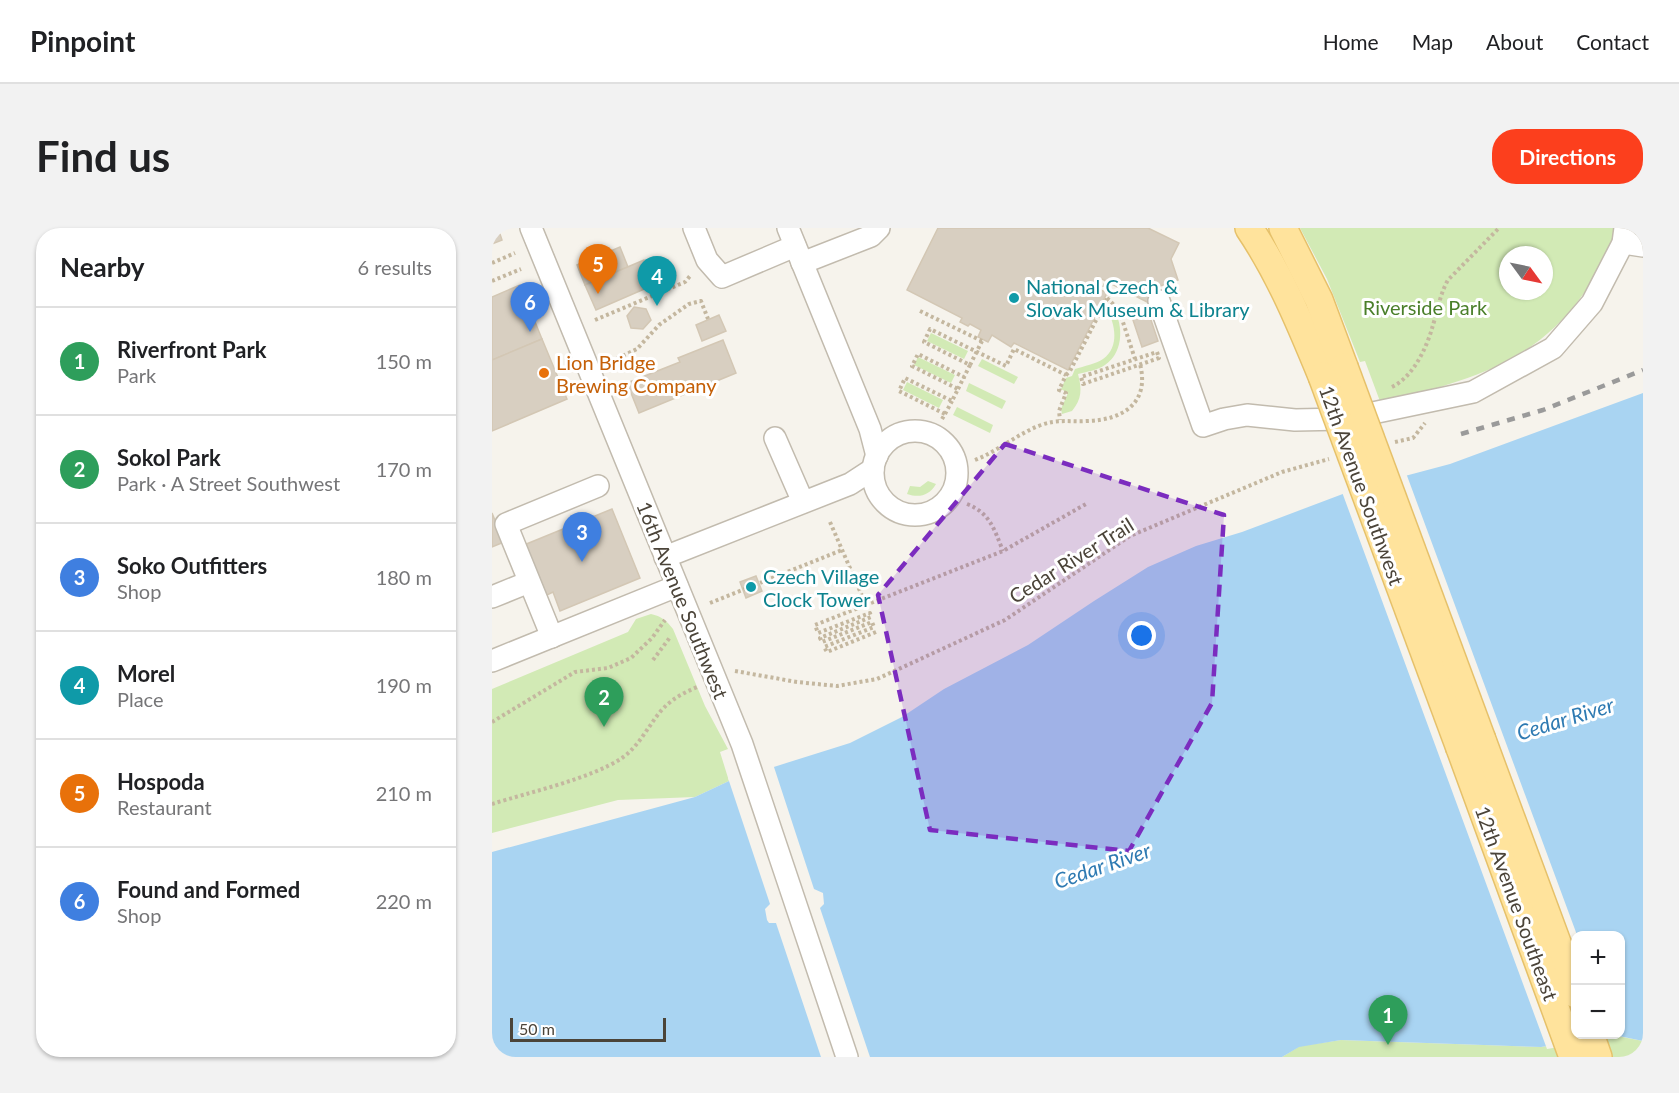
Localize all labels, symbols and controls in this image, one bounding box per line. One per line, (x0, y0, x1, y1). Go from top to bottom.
text: Pinpoint (30, 24, 135, 58)
text: Home (1323, 29, 1379, 54)
text: Map (1412, 29, 1453, 54)
text: About (1486, 29, 1543, 54)
text: Contact (1576, 29, 1649, 54)
button: Directions (1492, 129, 1643, 184)
text: Find us (36, 131, 170, 181)
pin: 5 (578, 244, 618, 294)
north arrow (1499, 246, 1553, 300)
text: Nearby (60, 251, 145, 283)
text: 6 results (357, 255, 432, 279)
pin: 4 (638, 256, 676, 306)
place label: National Czech & Slovak Museum & Library (1026, 274, 1250, 321)
pin: 6 (510, 282, 549, 332)
marker: National Czech & Slovak Museum & Library (1007, 291, 1021, 305)
park label: Riverside Park (1363, 295, 1488, 319)
text: Riverfront Park (117, 336, 266, 363)
text: 1 (74, 349, 85, 373)
text: 150 m (376, 349, 432, 373)
place label: Lion Bridge Brewing Company (556, 350, 717, 397)
text: Park (117, 363, 156, 387)
marker: Lion Bridge Brewing Company (537, 366, 551, 380)
street label: 12th Avenue Southwest (1315, 382, 1409, 588)
text: Sokol Park (117, 444, 221, 471)
text: 2 (74, 457, 85, 481)
text: 170 m (376, 457, 432, 481)
text: Park · A Street Southwest (117, 471, 340, 495)
street label: 16th Avenue Southwest (632, 498, 734, 702)
pin: 3 (562, 512, 602, 562)
street label: Cedar River Trail (1004, 512, 1138, 608)
text: Soko Outfitters (117, 552, 267, 579)
place label: Czech Village Clock Tower (763, 564, 879, 611)
text: 3 (74, 565, 85, 589)
text: 180 m (376, 565, 432, 589)
text: Shop (117, 579, 161, 603)
marker: Czech Village Clock Tower (744, 580, 758, 594)
your location (1127, 621, 1156, 650)
text: Morel (117, 660, 175, 687)
text: 4 (74, 673, 85, 697)
text: 190 m (376, 673, 432, 697)
pin: 2 (584, 678, 624, 727)
text: Place (117, 687, 164, 711)
water label: Cedar River (1513, 691, 1617, 745)
text: Hospoda (117, 768, 205, 795)
text: 5 (74, 781, 85, 805)
text: 210 m (376, 781, 432, 805)
text: Restaurant (117, 795, 212, 819)
street label: 12th Avenue Southeast (1471, 802, 1563, 1004)
water label: Cedar River (1050, 837, 1154, 893)
text: Found and Formed (117, 876, 300, 903)
text: 6 (74, 889, 85, 913)
text: 220 m (376, 889, 432, 913)
text: Shop (117, 903, 161, 927)
map controls (1571, 931, 1625, 1039)
button: + (1571, 931, 1625, 985)
button: − (1571, 985, 1625, 1039)
pin: 1 (1368, 996, 1408, 1045)
scale bar (510, 1015, 666, 1042)
text: 50 m (519, 1019, 555, 1038)

